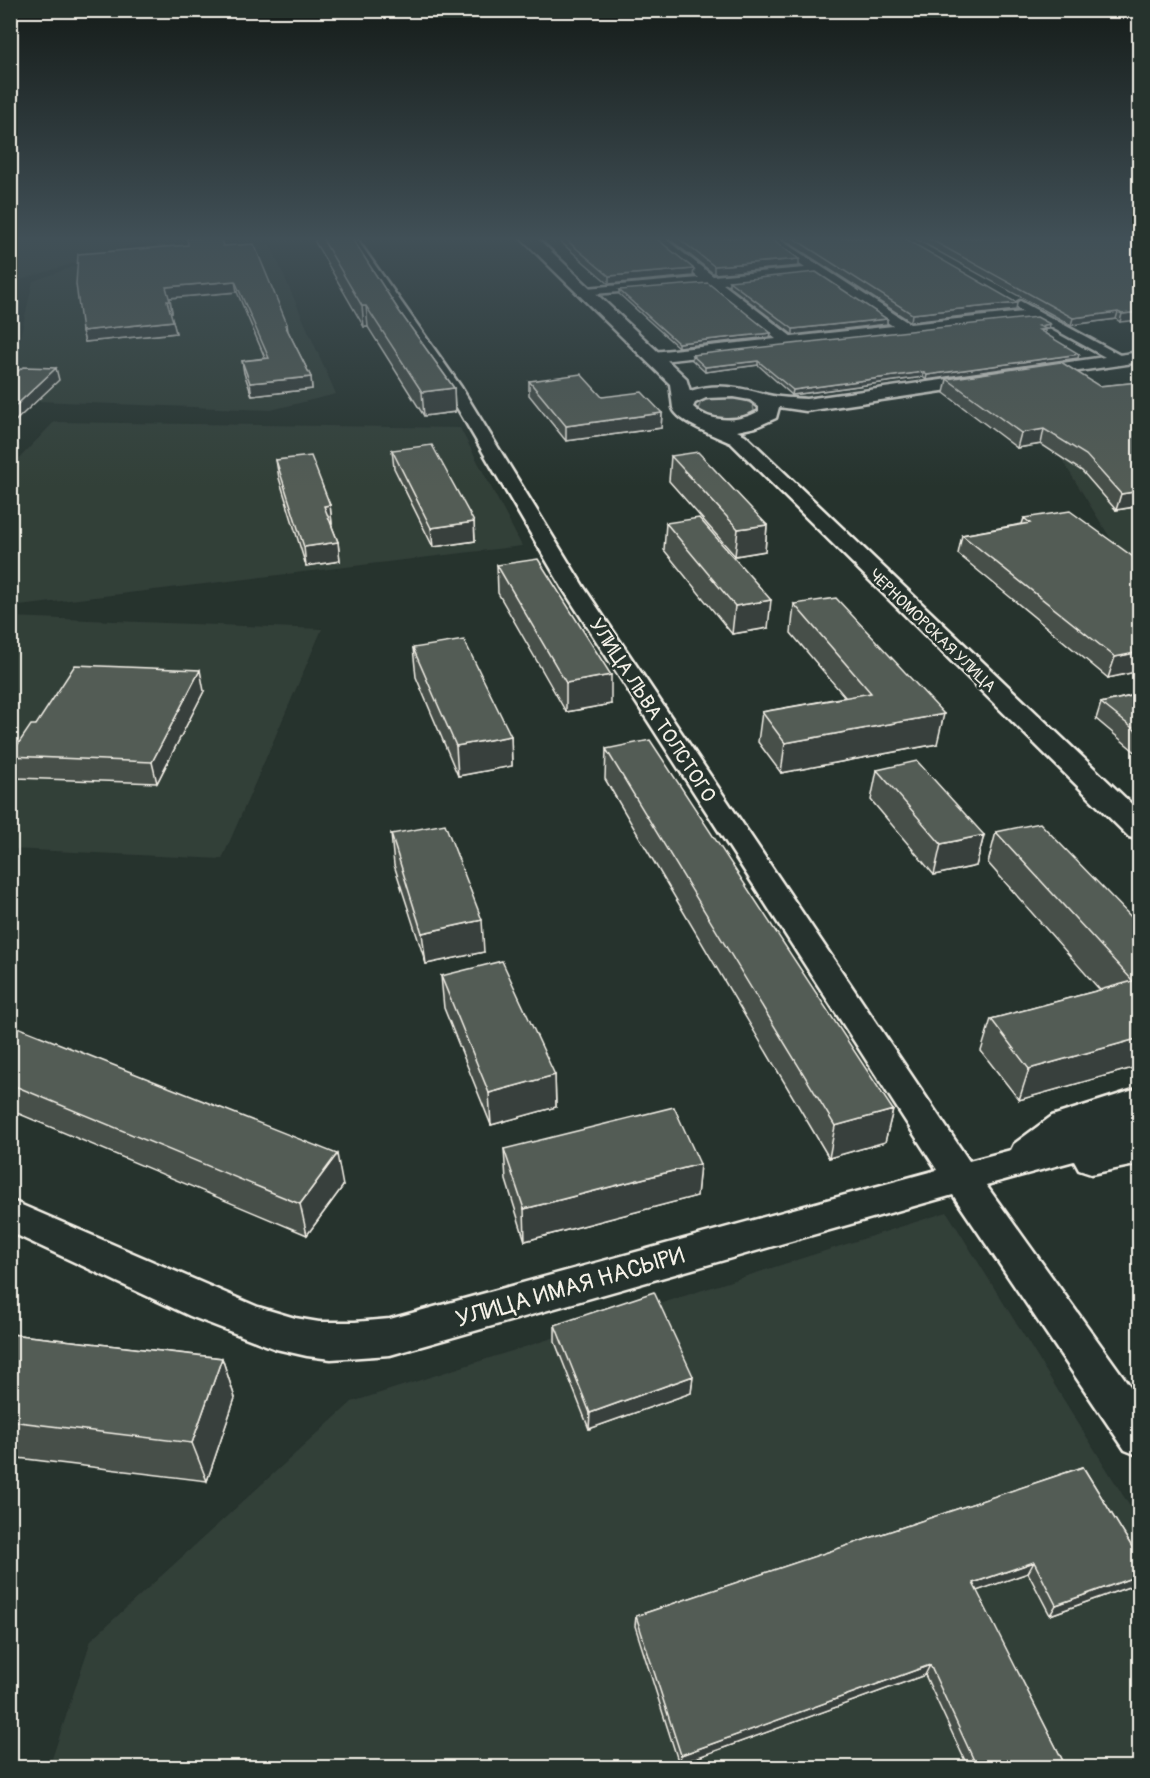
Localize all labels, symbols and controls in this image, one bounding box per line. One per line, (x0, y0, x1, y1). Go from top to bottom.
street label: ЧЕРНОМОРСКАЯ УЛИЦА (865, 565, 1000, 696)
street label: УЛИЦА ЛЬВА ТОЛСТОГО (584, 614, 721, 807)
street label: УЛИЦА ИМАЯ НАСЫРИ (452, 1241, 688, 1334)

